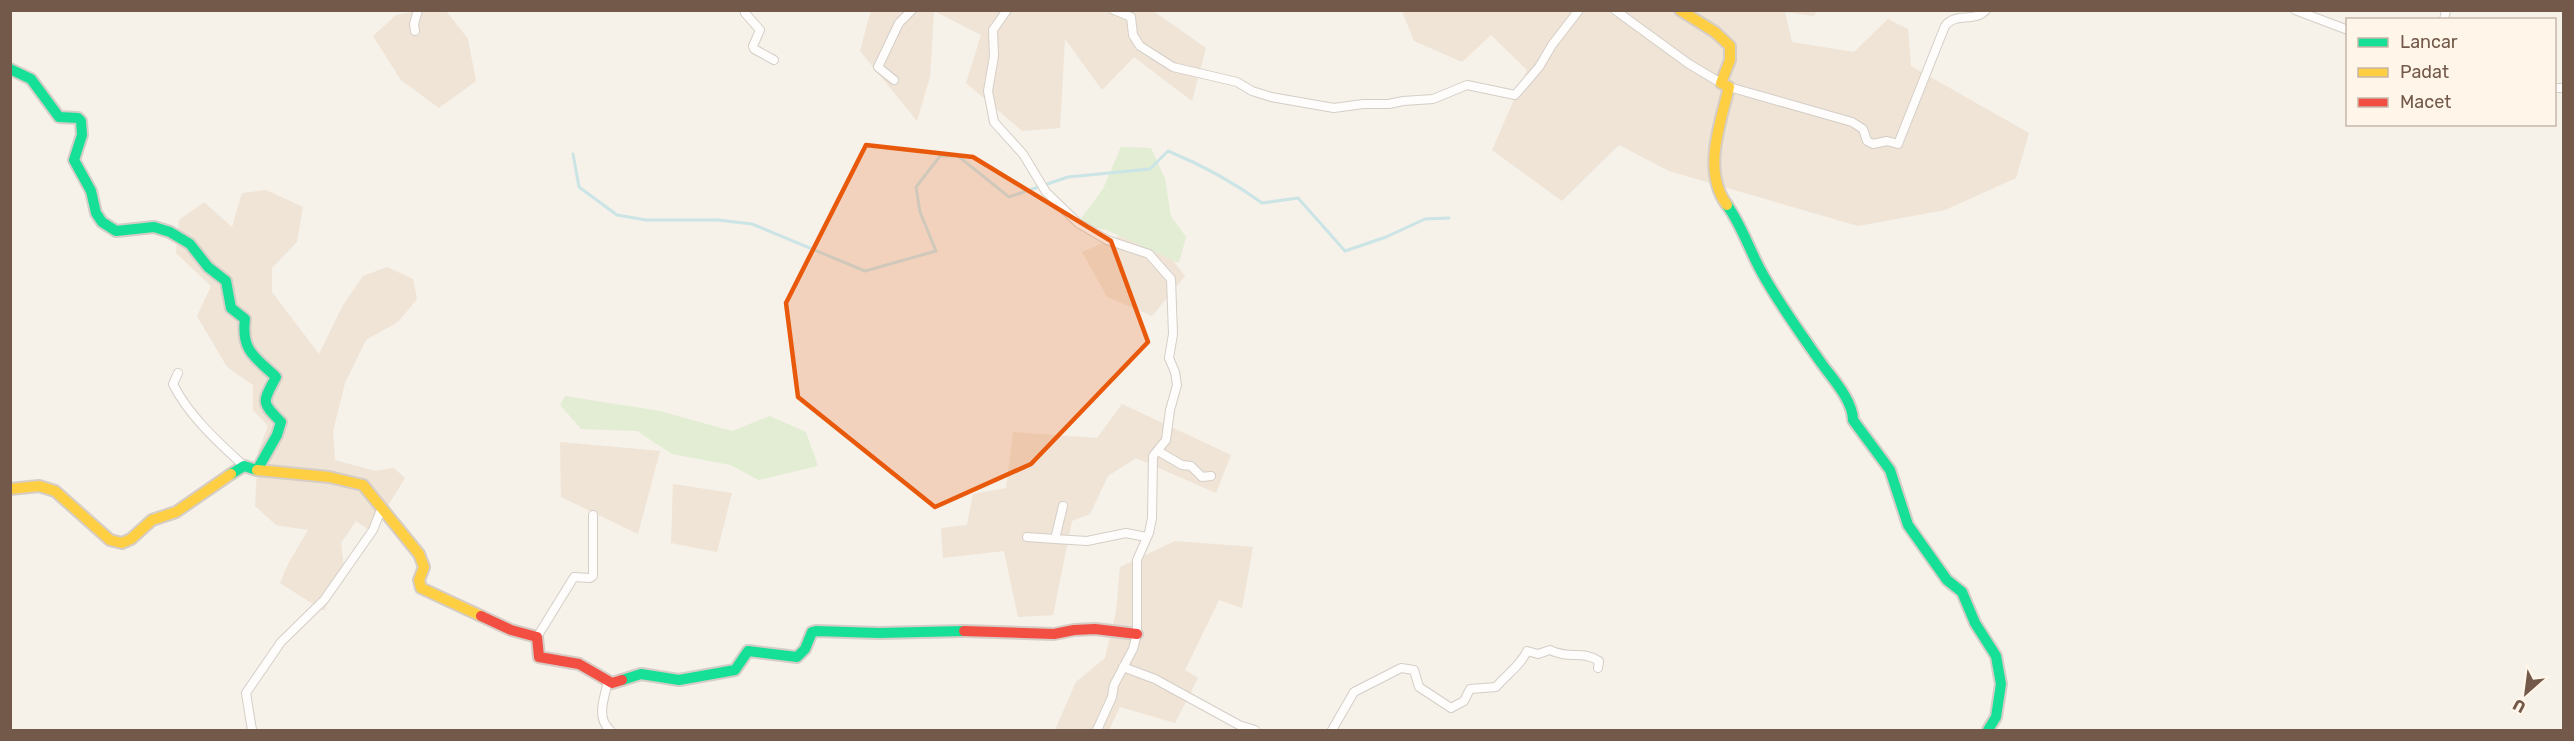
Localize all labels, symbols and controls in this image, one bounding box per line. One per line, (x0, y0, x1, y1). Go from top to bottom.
legend (2346, 18, 2556, 126)
text: Lancar (2400, 31, 2458, 53)
text: Padat (2400, 61, 2449, 83)
text: Macet (2400, 91, 2451, 113)
north arrow (2496, 663, 2556, 723)
text: U (2510, 695, 2529, 717)

